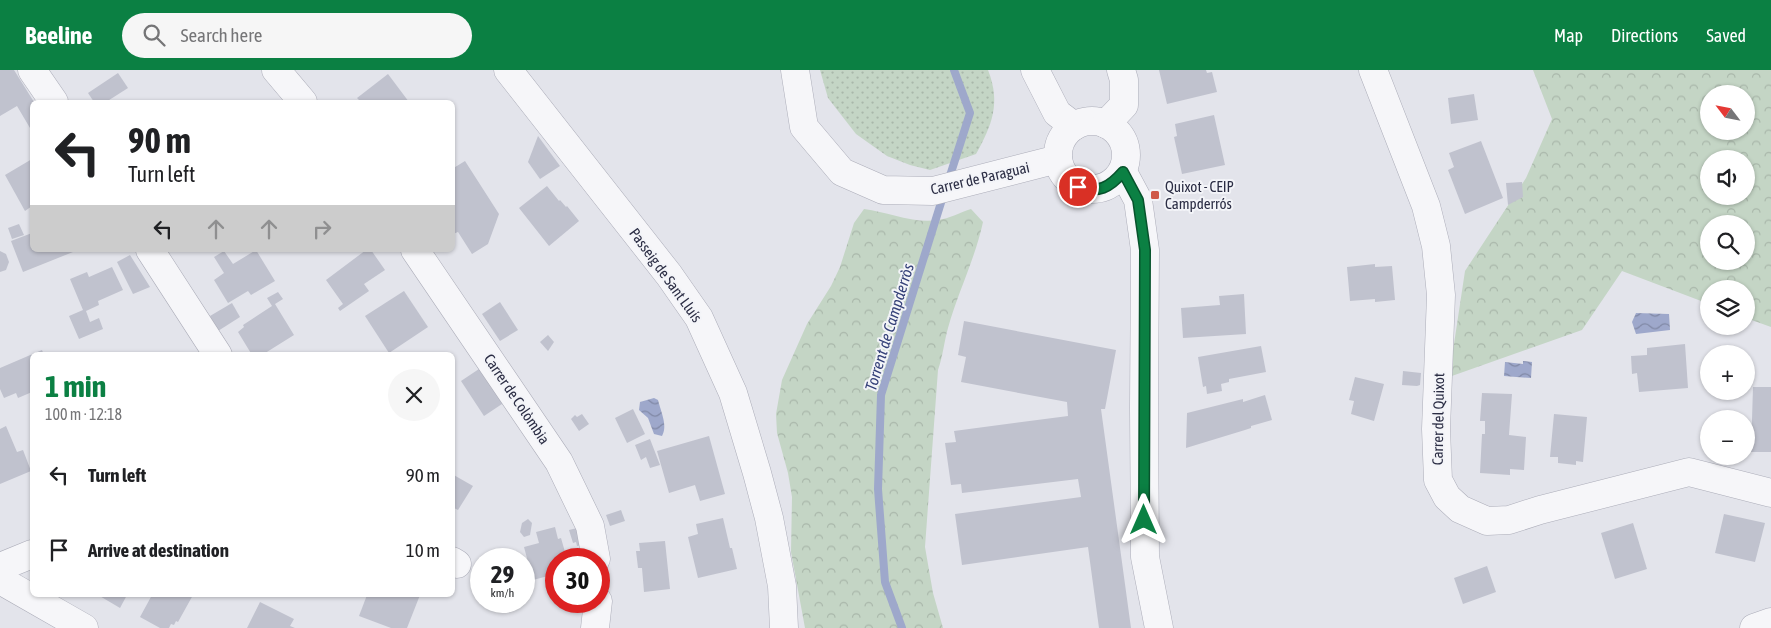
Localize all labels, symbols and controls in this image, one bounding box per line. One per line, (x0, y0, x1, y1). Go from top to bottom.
search box (122, 13, 472, 58)
icon: search (140, 21, 168, 49)
text: Beeline (25, 22, 92, 49)
text: Search here (180, 24, 262, 46)
text: Map (1554, 25, 1583, 46)
text: Directions (1611, 25, 1678, 46)
text: Saved (1706, 25, 1746, 46)
north arrow (1700, 85, 1755, 140)
map controls (1700, 85, 1755, 465)
icon: left (45, 120, 110, 185)
text: 90 m (128, 120, 191, 160)
button: sound (1700, 150, 1755, 205)
street label: Carrer de Paraguai (929, 158, 1031, 198)
text: Turn left (128, 161, 195, 187)
pin (1057, 166, 1099, 208)
icon: arrive (1064, 173, 1092, 201)
place label: Quixot - CEIP Campderrós (1165, 178, 1234, 212)
marker: Quixot - CEIP Campderrós (1149, 189, 1161, 201)
icon: left (149, 215, 177, 243)
icon: ahead (202, 215, 230, 243)
icon: ahead (255, 215, 283, 243)
icon: right (308, 215, 336, 243)
button: search (1700, 215, 1755, 270)
street label: Passeig de Sant Lluís (626, 225, 706, 325)
water label: Torrent de Campderròs (861, 261, 918, 393)
button: layers (1700, 280, 1755, 335)
button: + (1700, 345, 1755, 400)
street label: Carrer de Colòmbia (481, 351, 553, 447)
text: 1 min (45, 369, 106, 403)
button: close (388, 369, 440, 421)
street label: Carrer del Quixot (1429, 373, 1447, 465)
text: 100 m · 12:18 (45, 405, 122, 423)
button: − (1700, 410, 1755, 465)
icon: left (45, 461, 73, 489)
text: Turn left (88, 464, 146, 486)
text: 90 m (406, 464, 440, 486)
position arrow (1117, 493, 1169, 545)
icon: arrive (45, 536, 73, 564)
text: Arrive at destination (88, 539, 229, 561)
text: 10 m (406, 539, 440, 561)
speed limit sign: 30 (545, 548, 610, 613)
text: 29 (491, 560, 514, 588)
text: km/h (491, 586, 514, 600)

